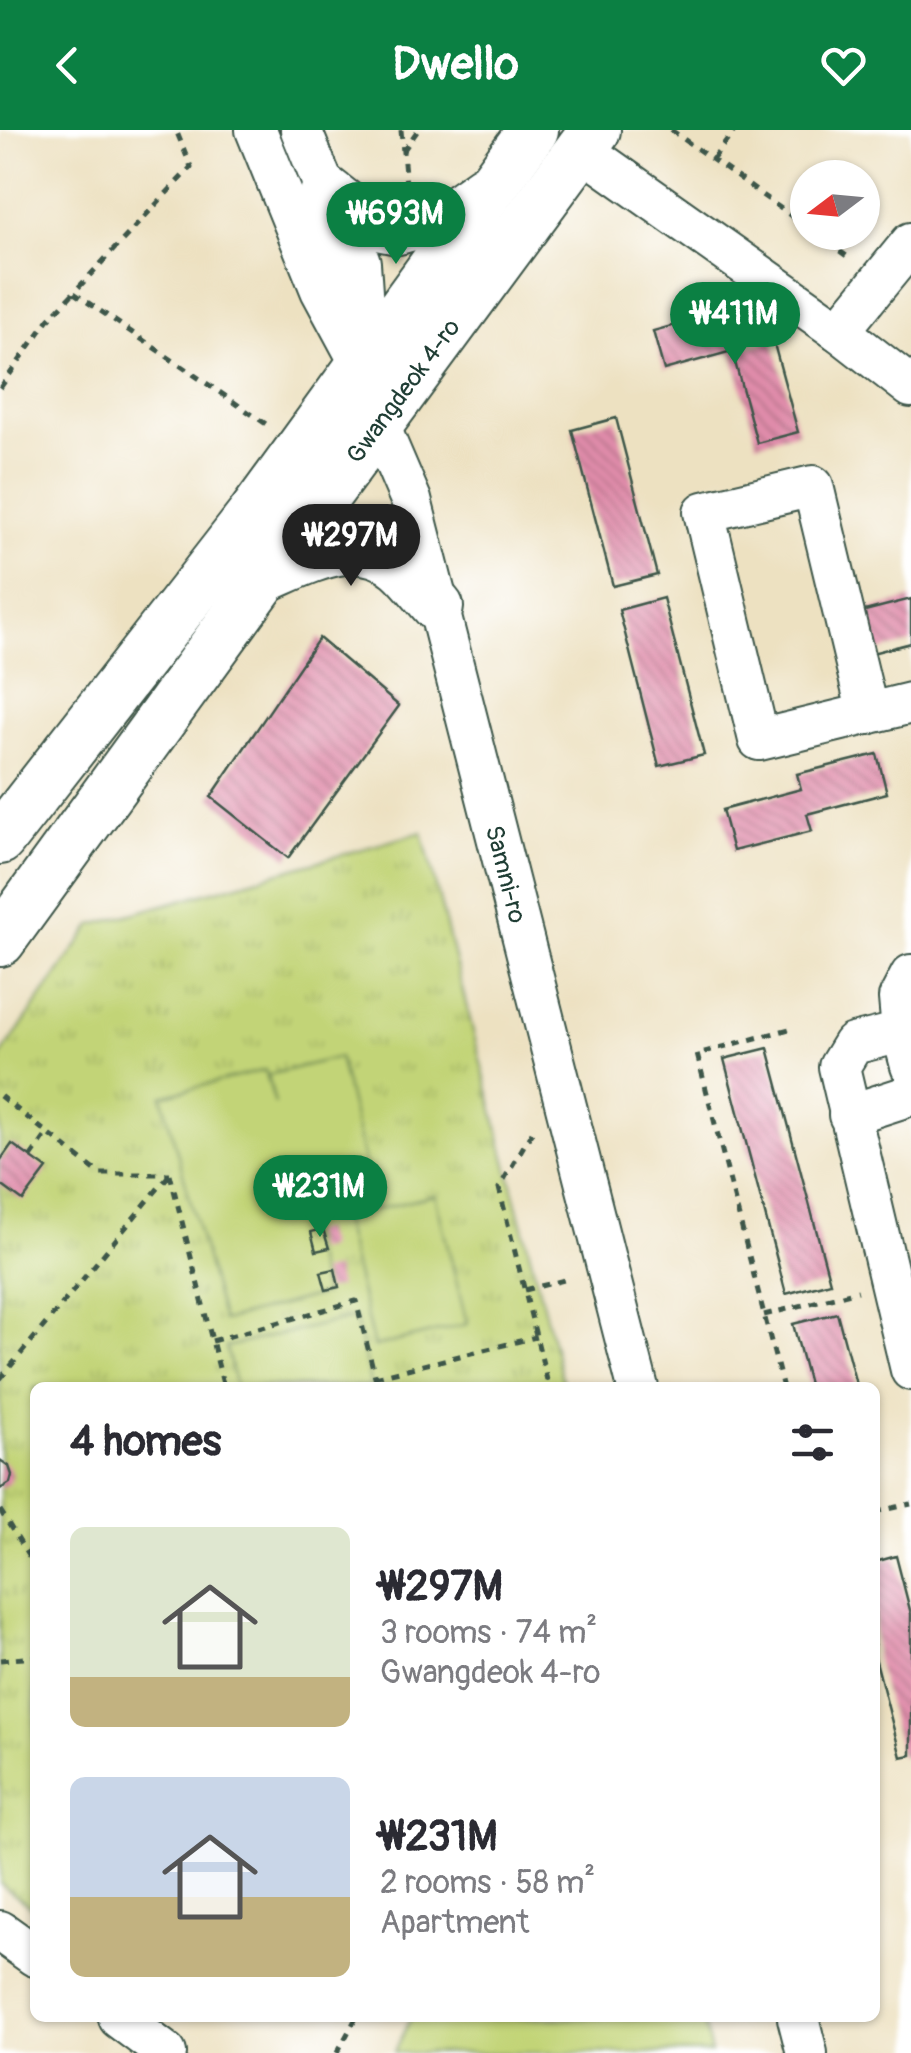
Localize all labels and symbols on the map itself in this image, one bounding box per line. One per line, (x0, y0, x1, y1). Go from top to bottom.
north arrow (790, 160, 880, 250)
pin: ₩693M (326, 182, 466, 267)
pin: ₩411M (665, 282, 805, 367)
street label: Gwangdeok 4-ro (340, 313, 467, 470)
pin: ₩297M (281, 504, 421, 589)
street label: Samni-ro (478, 822, 532, 926)
pin: ₩231M (250, 1155, 390, 1240)

